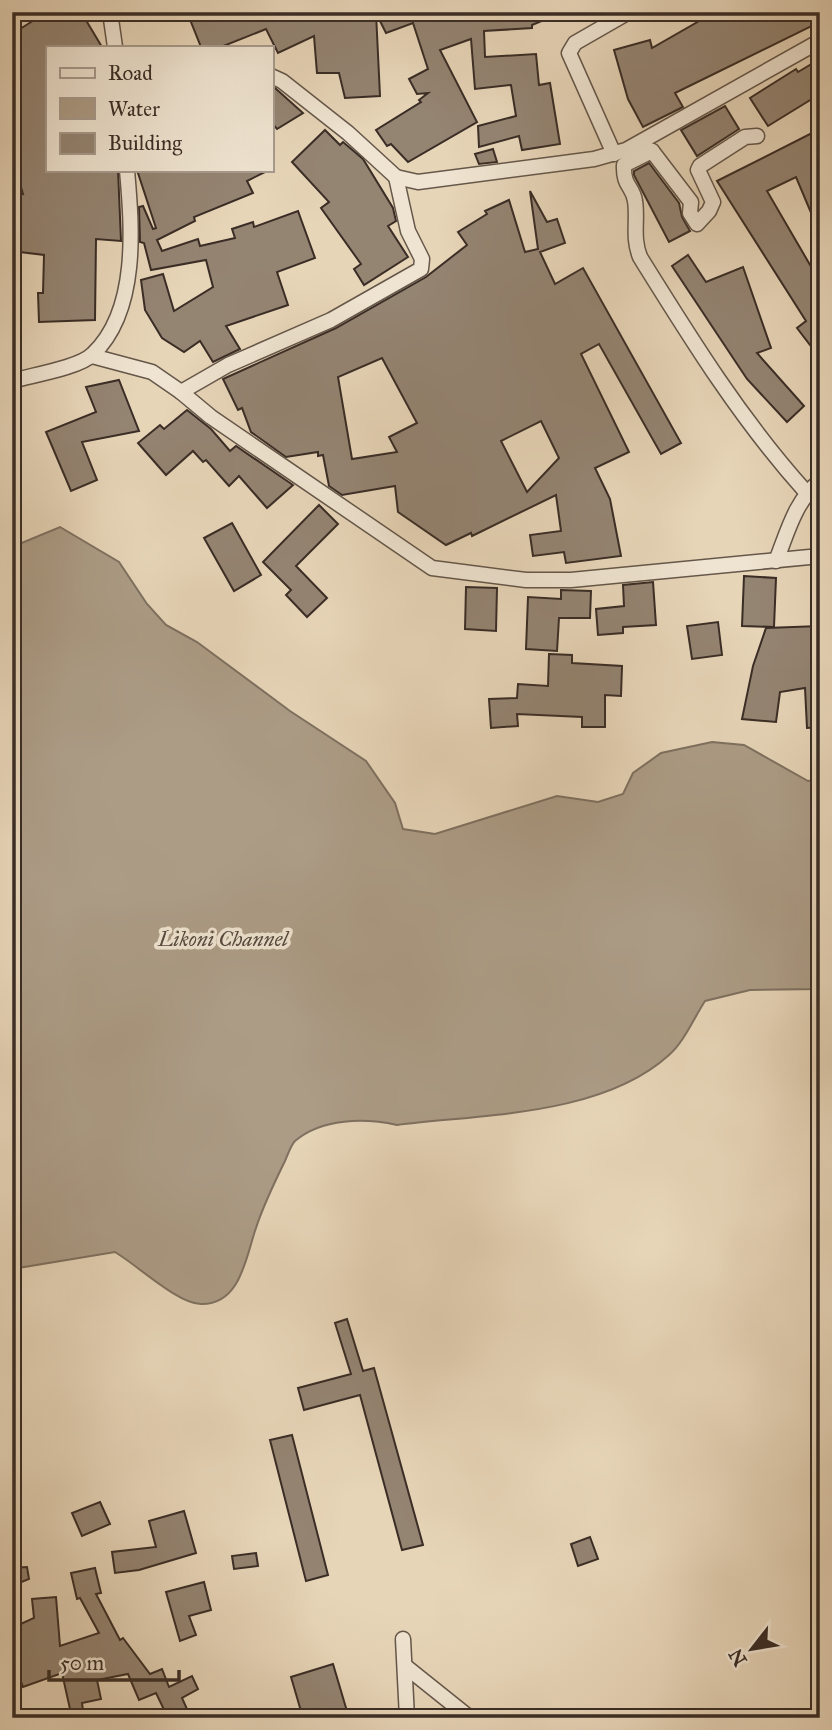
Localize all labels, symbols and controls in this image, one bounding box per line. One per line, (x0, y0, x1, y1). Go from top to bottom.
legend (46, 46, 273, 172)
text: Road (108, 60, 153, 86)
text: Water (108, 96, 160, 122)
text: Building (108, 130, 182, 156)
water label: Likoni Channel (157, 926, 290, 952)
north arrow (716, 1614, 786, 1684)
scale bar (49, 1639, 178, 1683)
text: N (724, 1645, 752, 1670)
text: 50 m (60, 1650, 105, 1676)

